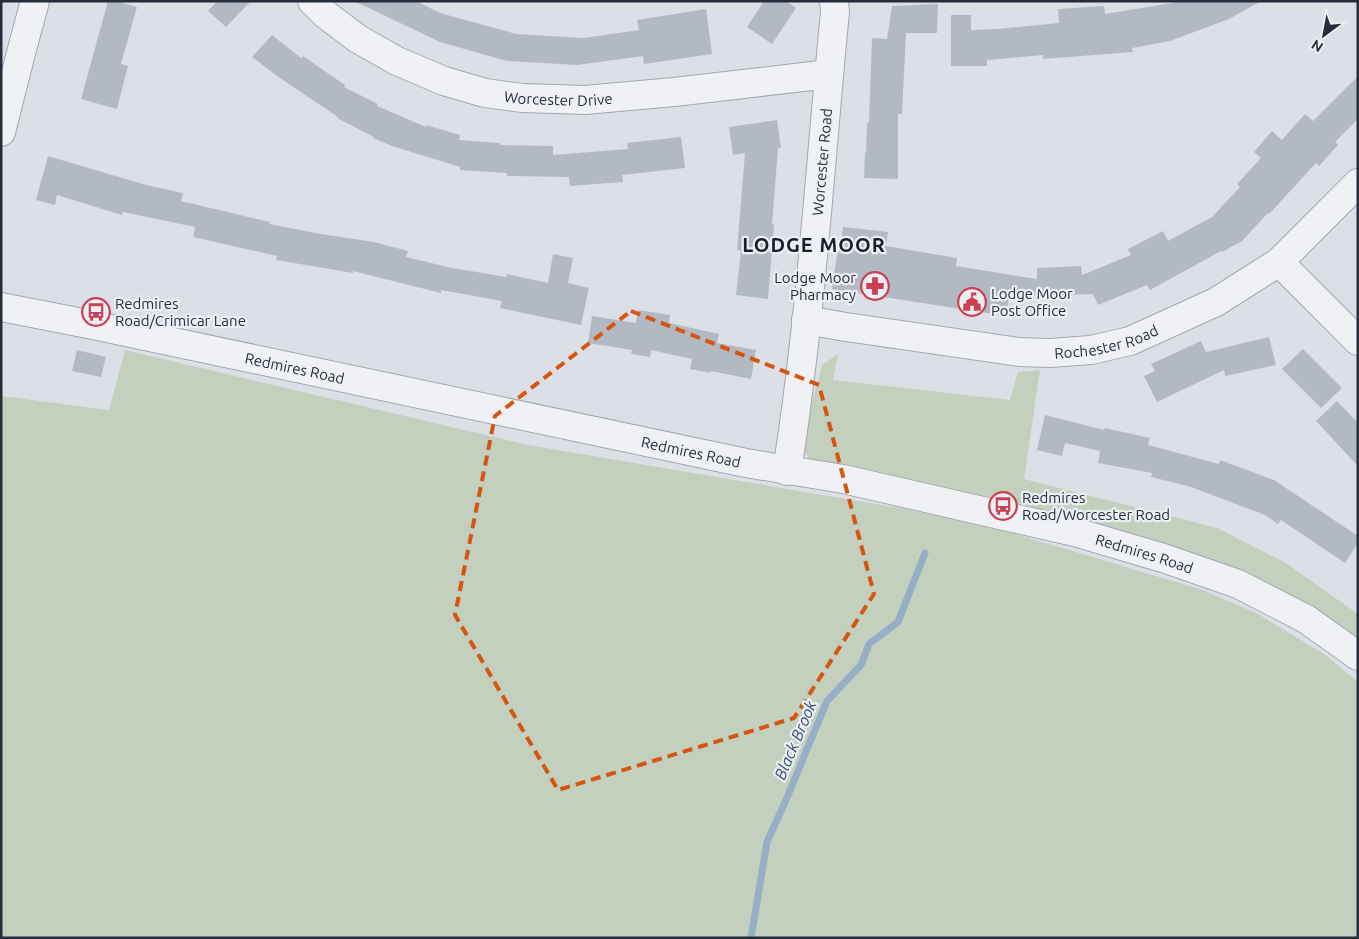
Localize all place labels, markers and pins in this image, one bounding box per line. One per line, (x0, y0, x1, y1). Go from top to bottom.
place label: Lodge Moor Pharmacy (774, 269, 856, 303)
pharmacy icon: Lodge Moor Pharmacy (860, 271, 890, 301)
place label: Lodge Moor Post Office (991, 285, 1073, 319)
public building icon: Lodge Moor Post Office (957, 287, 987, 317)
place label: Redmires Road/Crimicar Lane (115, 295, 246, 329)
bus stop icon: Redmires Road/Crimicar Lane (81, 297, 111, 327)
place label: Redmires Road/Worcester Road (1022, 489, 1170, 523)
bus stop icon: Redmires Road/Worcester Road (988, 491, 1018, 521)

